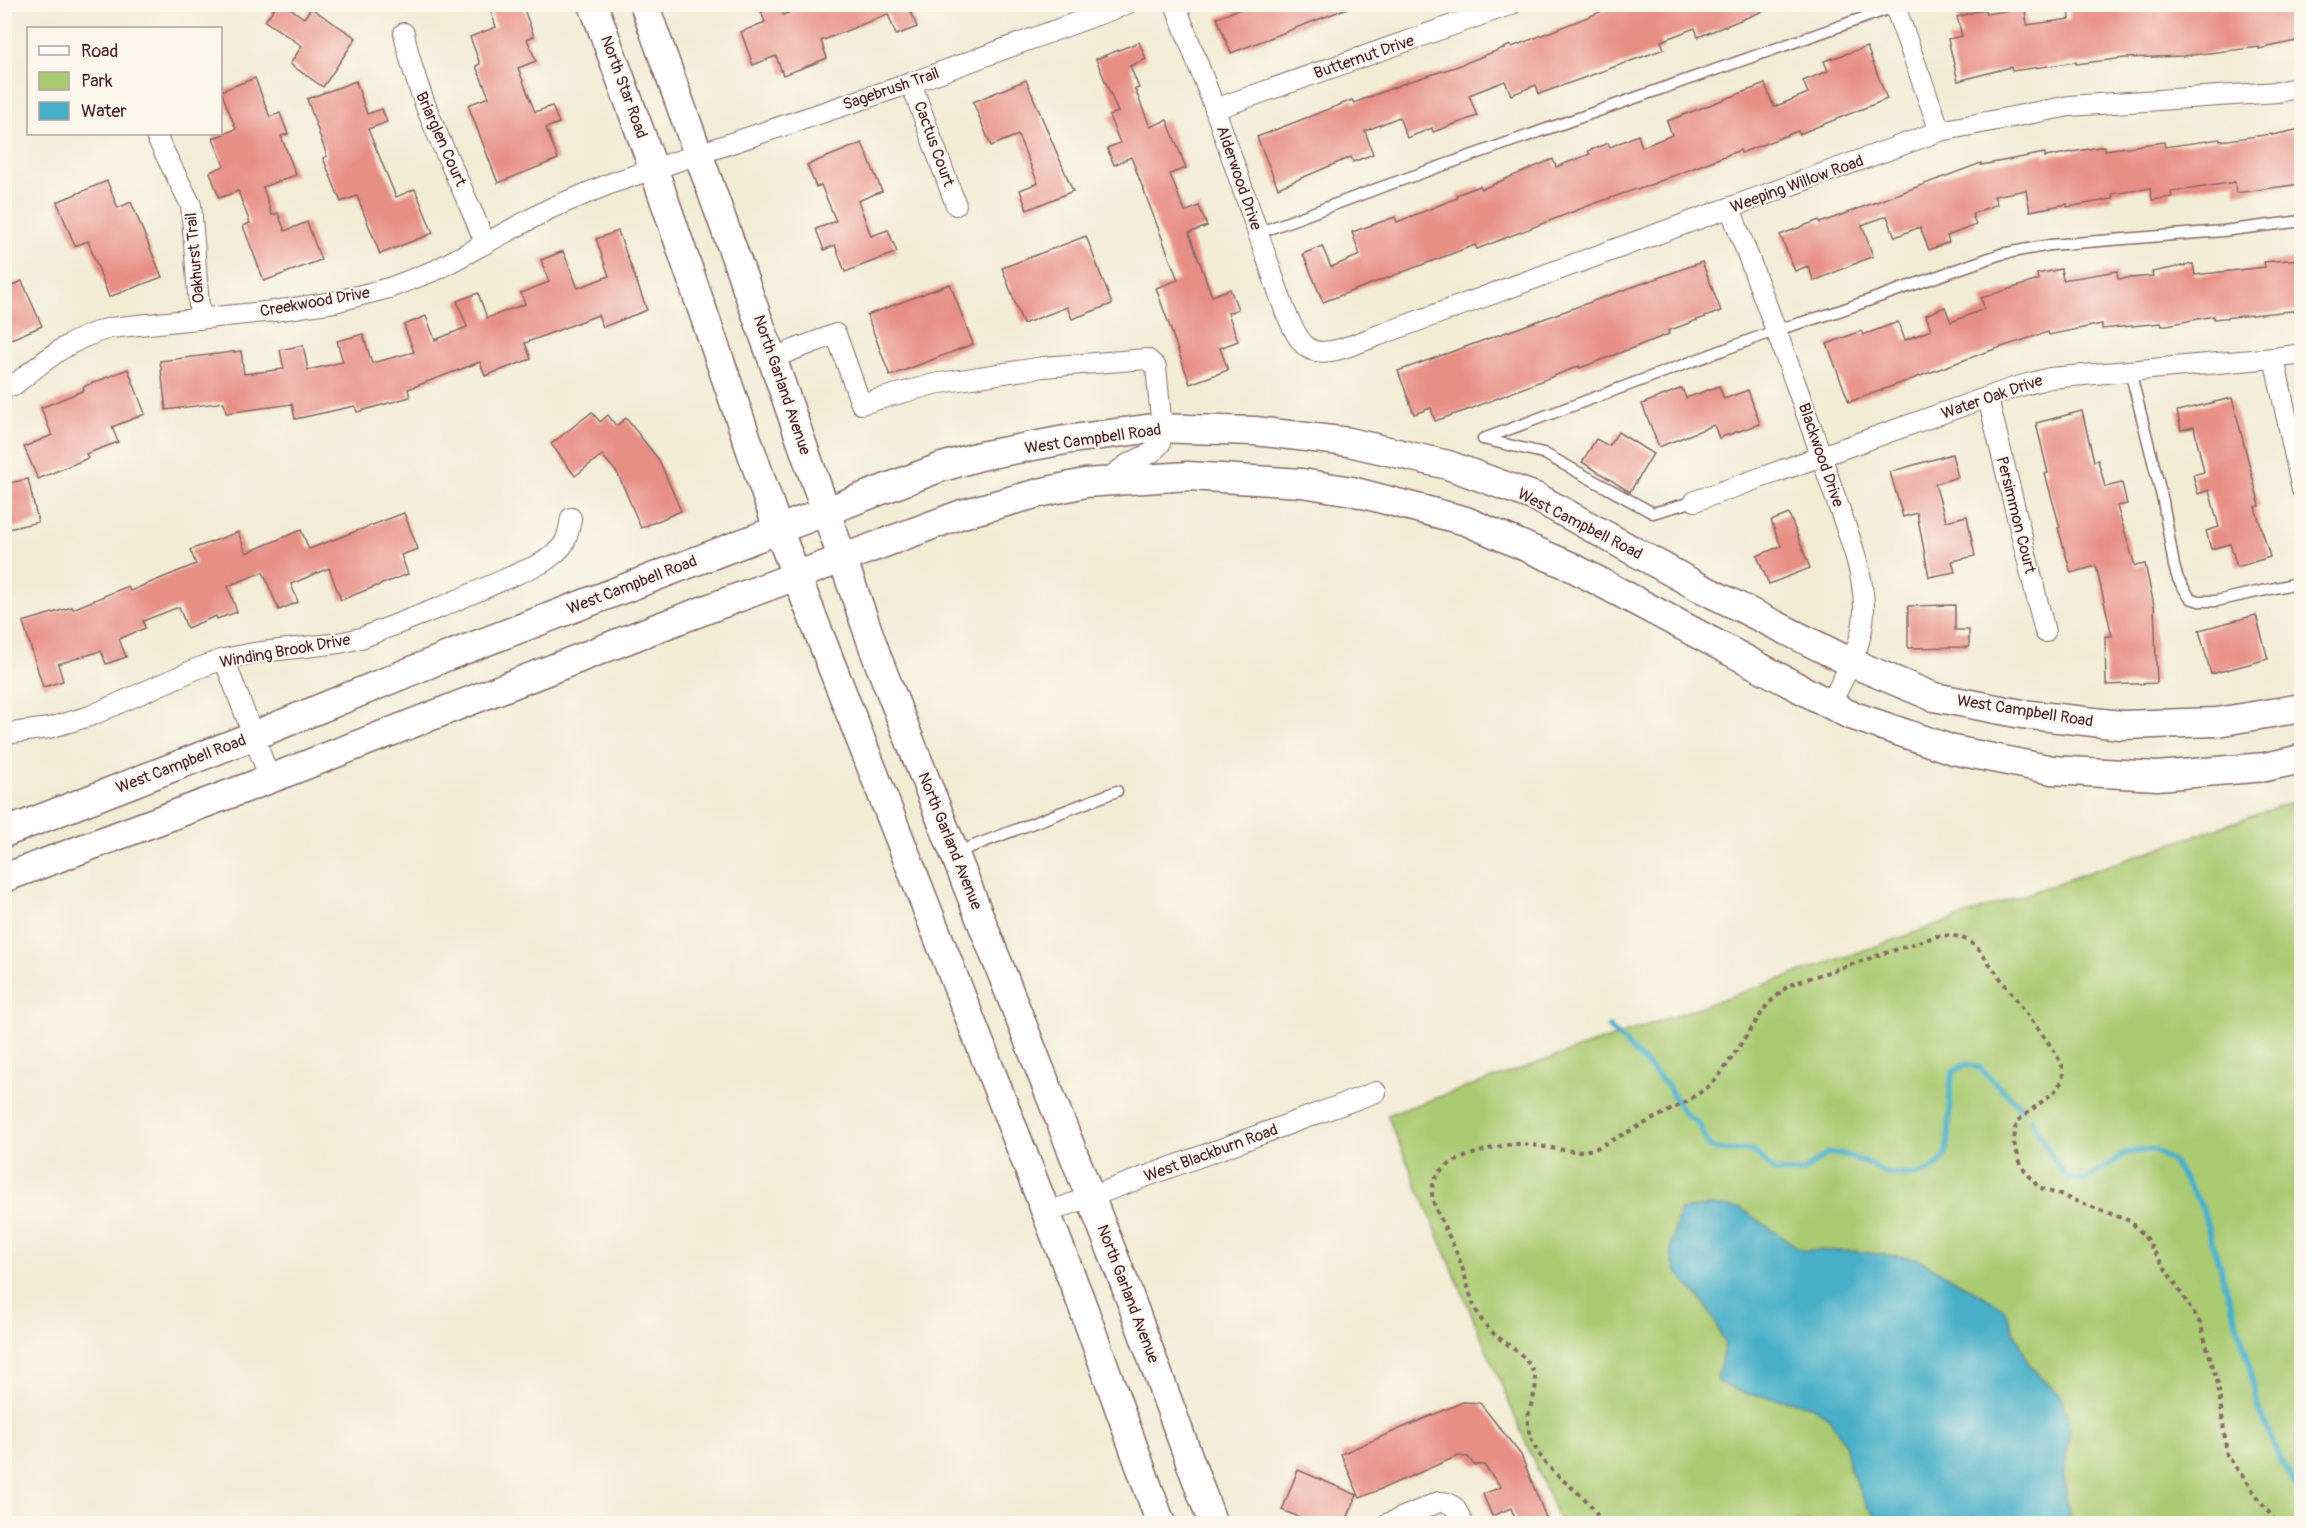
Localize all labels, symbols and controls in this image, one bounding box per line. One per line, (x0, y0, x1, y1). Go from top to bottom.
legend (27, 27, 222, 135)
street label: Butternut Drive (1311, 30, 1417, 84)
street label: North Star Road (596, 33, 652, 141)
text: Road (81, 40, 118, 63)
street label: Sagebrush Trail (840, 63, 942, 115)
text: Park (81, 70, 113, 93)
street label: Briarglen Court (411, 89, 471, 190)
street label: Cactus Court (909, 99, 959, 190)
text: Water (81, 100, 127, 123)
street label: Alderwood Drive (1212, 123, 1266, 233)
street label: Weeping Willow Road (1728, 151, 1866, 217)
street label: Oakhurst Trail (181, 212, 209, 304)
street label: Creekwood Drive (259, 282, 372, 322)
street label: North Garland Avenue (749, 312, 815, 458)
street label: Water Oak Drive (1939, 370, 2045, 424)
street label: Blackwood Drive (1794, 400, 1848, 510)
street label: West Campbell Road (1023, 420, 1163, 458)
street label: Persimmon Court (1992, 454, 2040, 576)
street label: West Campbell Road (1514, 484, 1646, 564)
street label: West Campbell Road (564, 551, 700, 619)
street label: Winding Brook Drive (218, 630, 352, 672)
street label: West Campbell Road (1955, 690, 2095, 732)
street label: West Campbell Road (113, 730, 249, 798)
street label: North Garland Avenue (913, 769, 987, 913)
street label: West Blackburn Road (1141, 1119, 1281, 1187)
street label: North Garland Avenue (1092, 1222, 1164, 1366)

